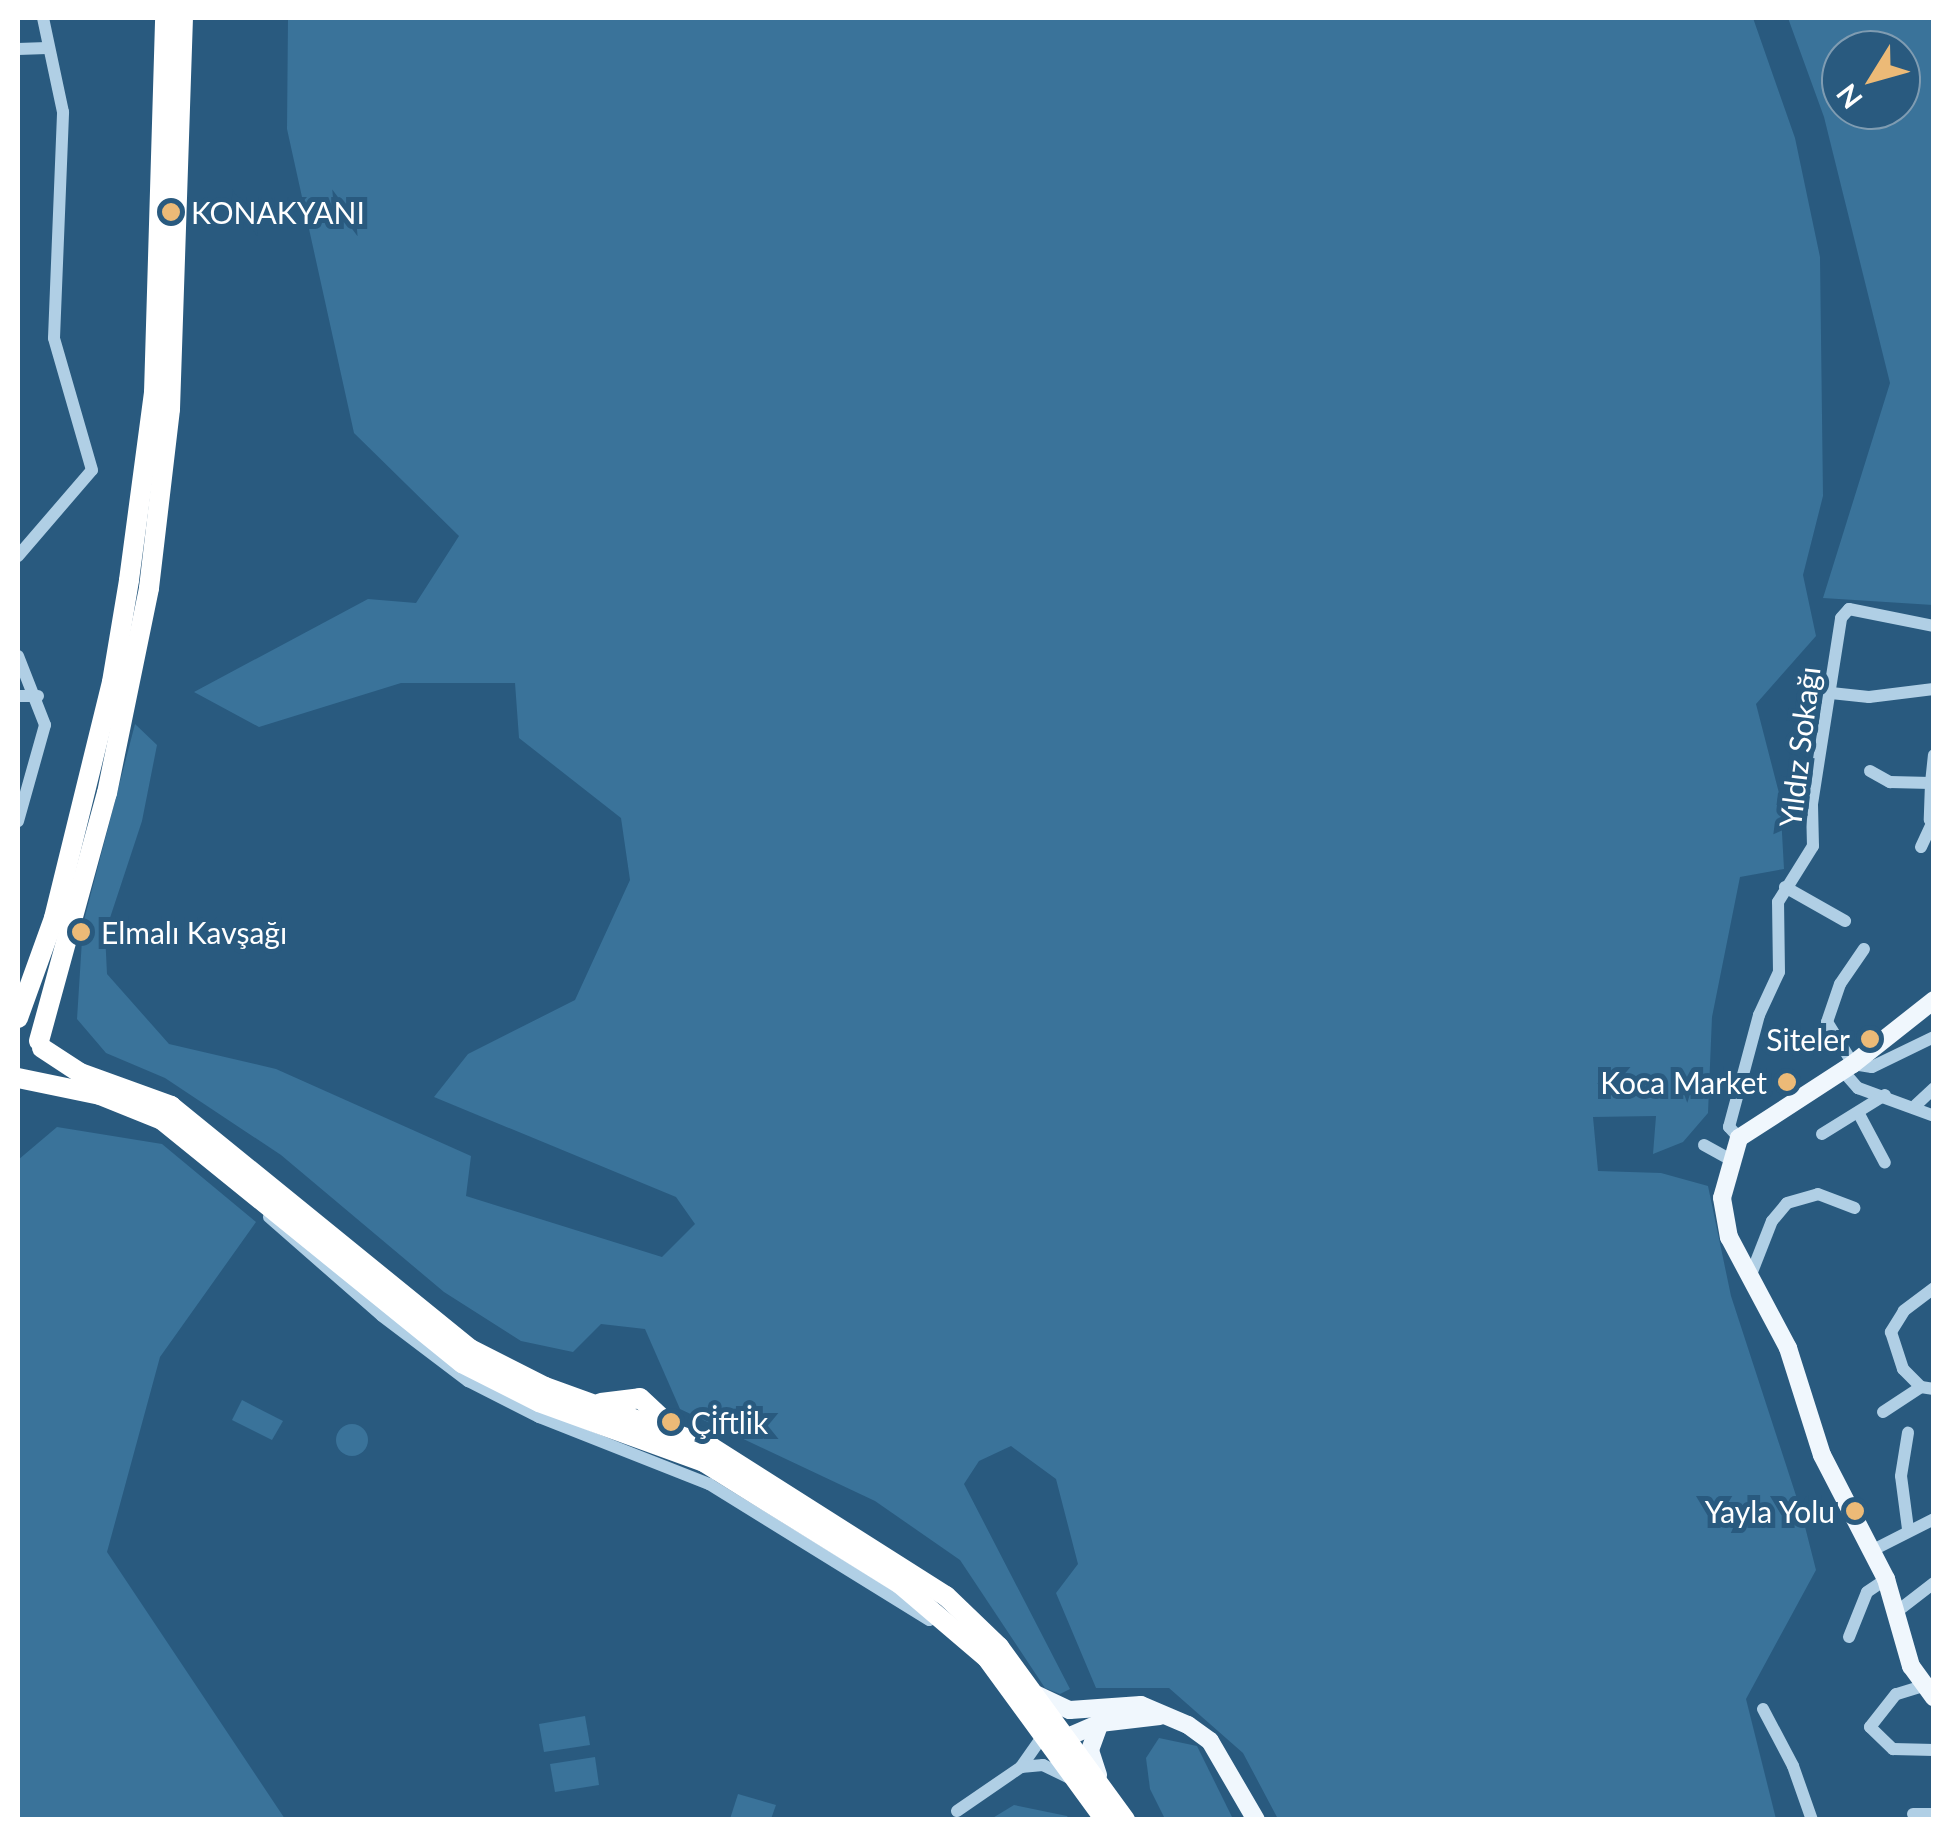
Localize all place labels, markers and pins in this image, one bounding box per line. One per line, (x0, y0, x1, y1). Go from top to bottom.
place label: KONAKYANI (191, 194, 365, 230)
marker: KONAKYANI (160, 201, 182, 223)
place label: Elmalı Kavşağı (101, 914, 287, 950)
marker: Elmalı Kavşağı (70, 921, 92, 943)
place label: Siteler (1766, 1021, 1850, 1057)
marker: Siteler (1859, 1028, 1881, 1050)
place label: Koca Market (1600, 1064, 1767, 1100)
marker: Koca Market (1776, 1071, 1798, 1093)
place label: Çi̇ftli̇k (691, 1404, 768, 1440)
marker: Çi̇ftli̇k (660, 1411, 682, 1433)
place label: Yayla Yolu (1704, 1493, 1835, 1529)
marker: Yayla Yolu (1844, 1500, 1866, 1522)

